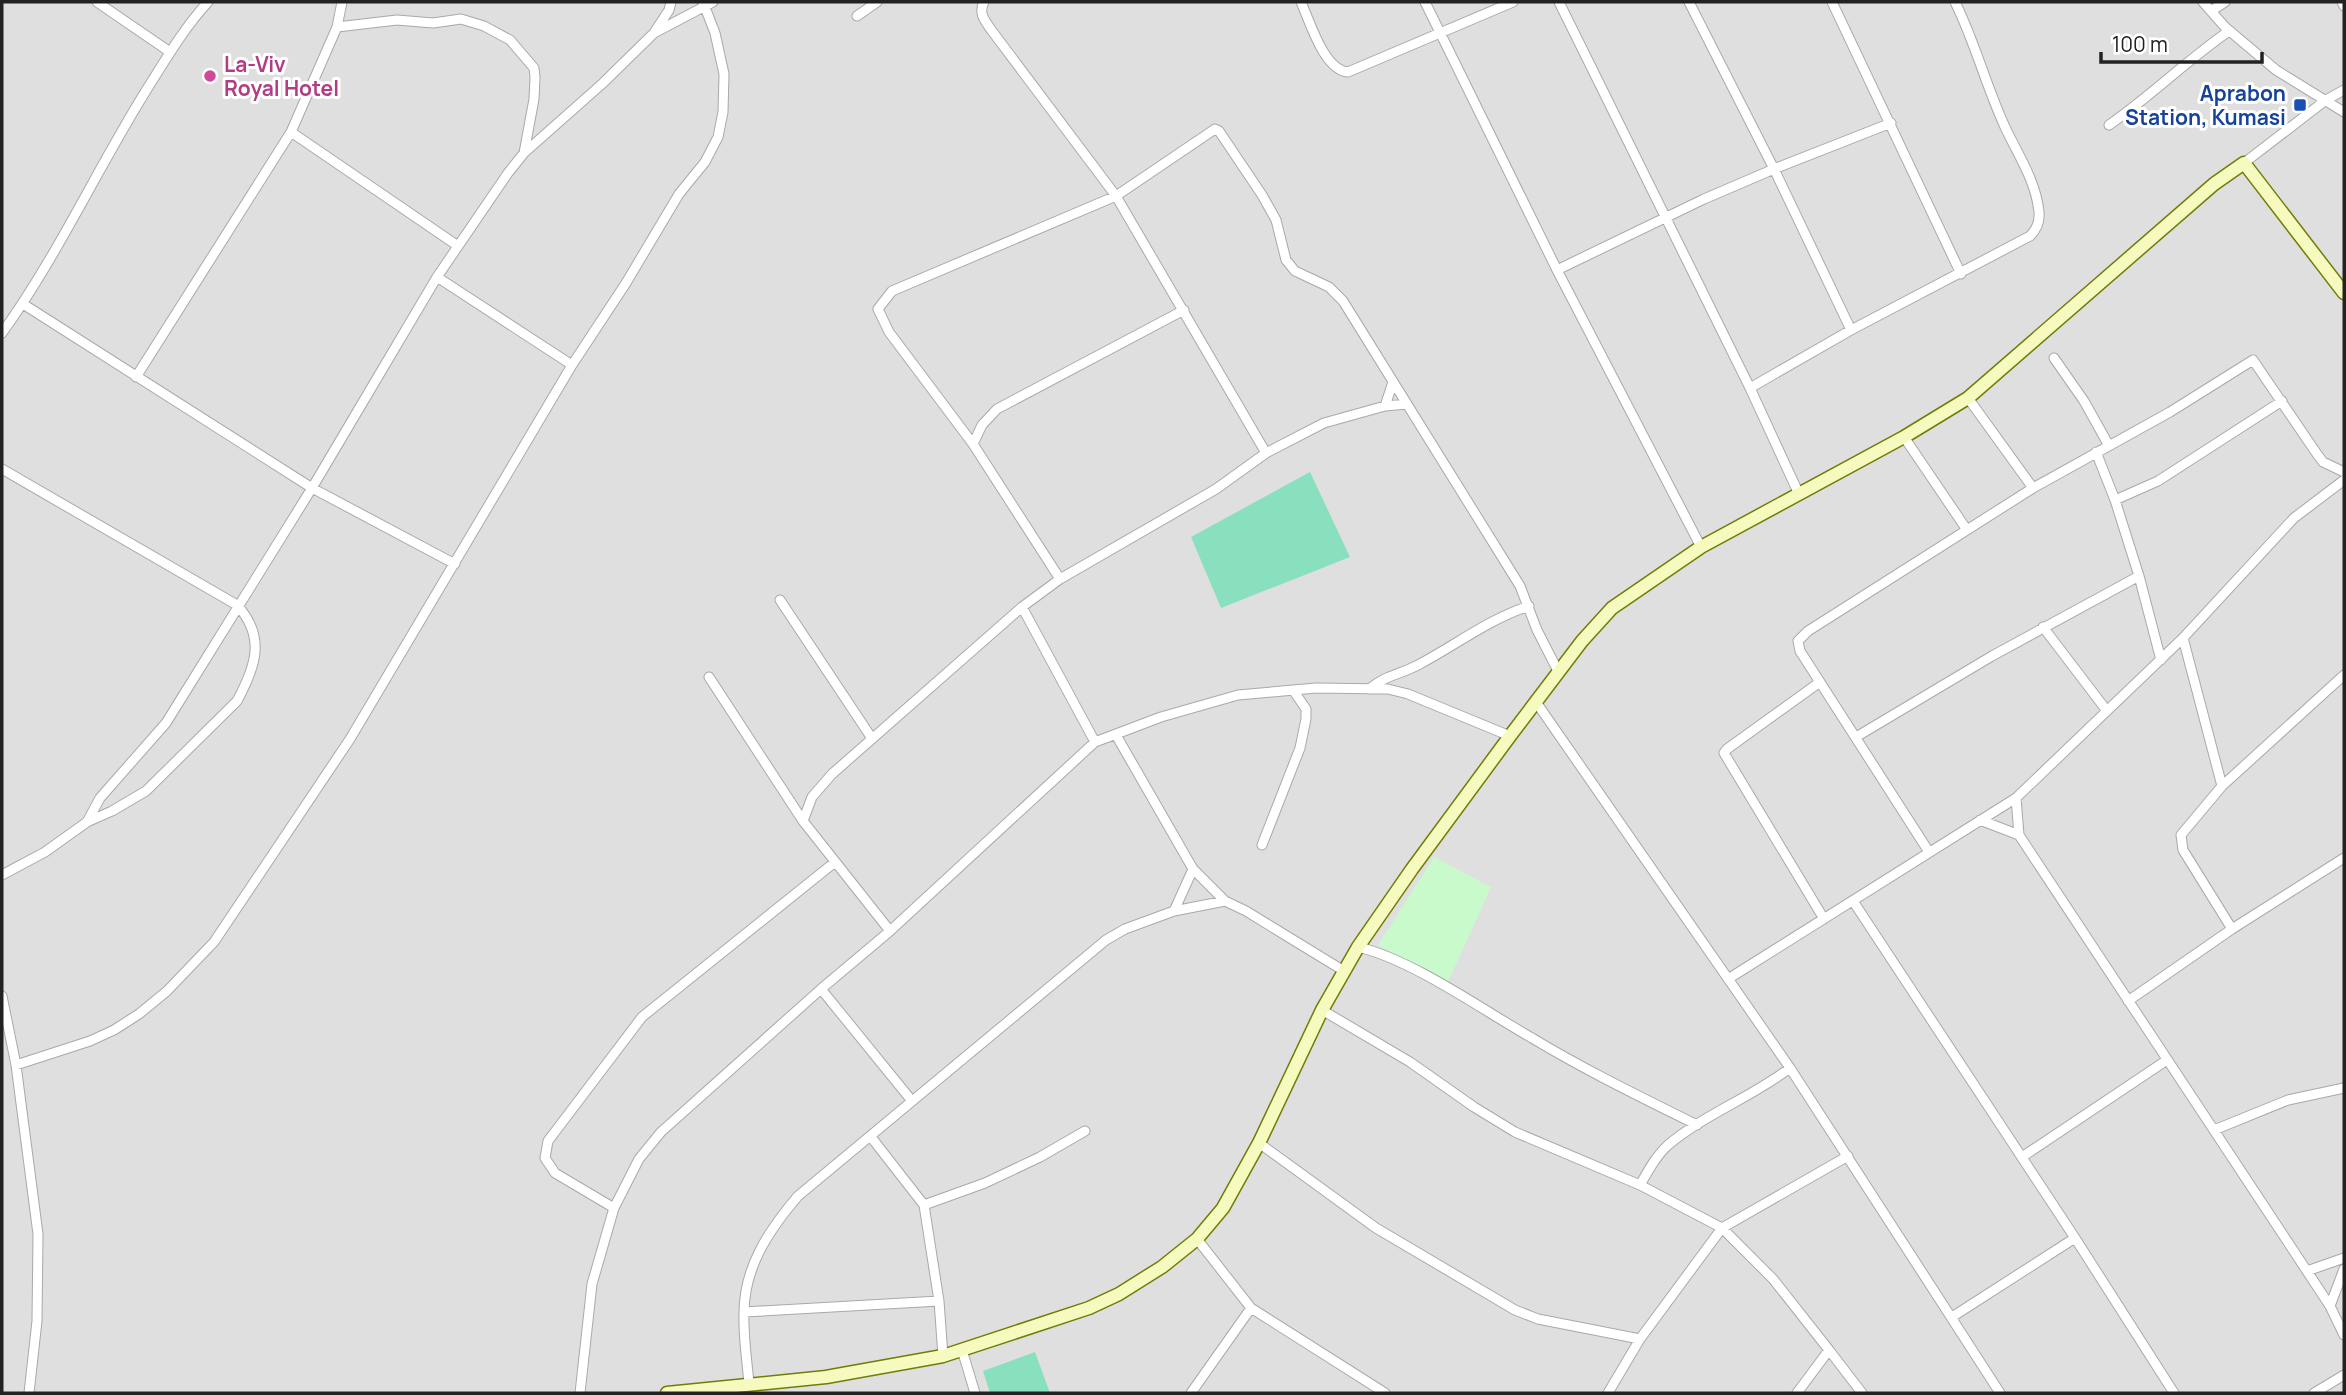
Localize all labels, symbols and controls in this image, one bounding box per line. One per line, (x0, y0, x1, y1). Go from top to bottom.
scale bar (2101, 21, 2262, 65)
text: 100 m (2112, 30, 2168, 58)
place label: La-Viv Royal Hotel (224, 50, 339, 102)
marker: La-Viv Royal Hotel (202, 68, 218, 84)
place label: Aprabon Station, Kumasi (2125, 79, 2286, 131)
marker: Aprabon Station, Kumasi (2292, 97, 2308, 113)

